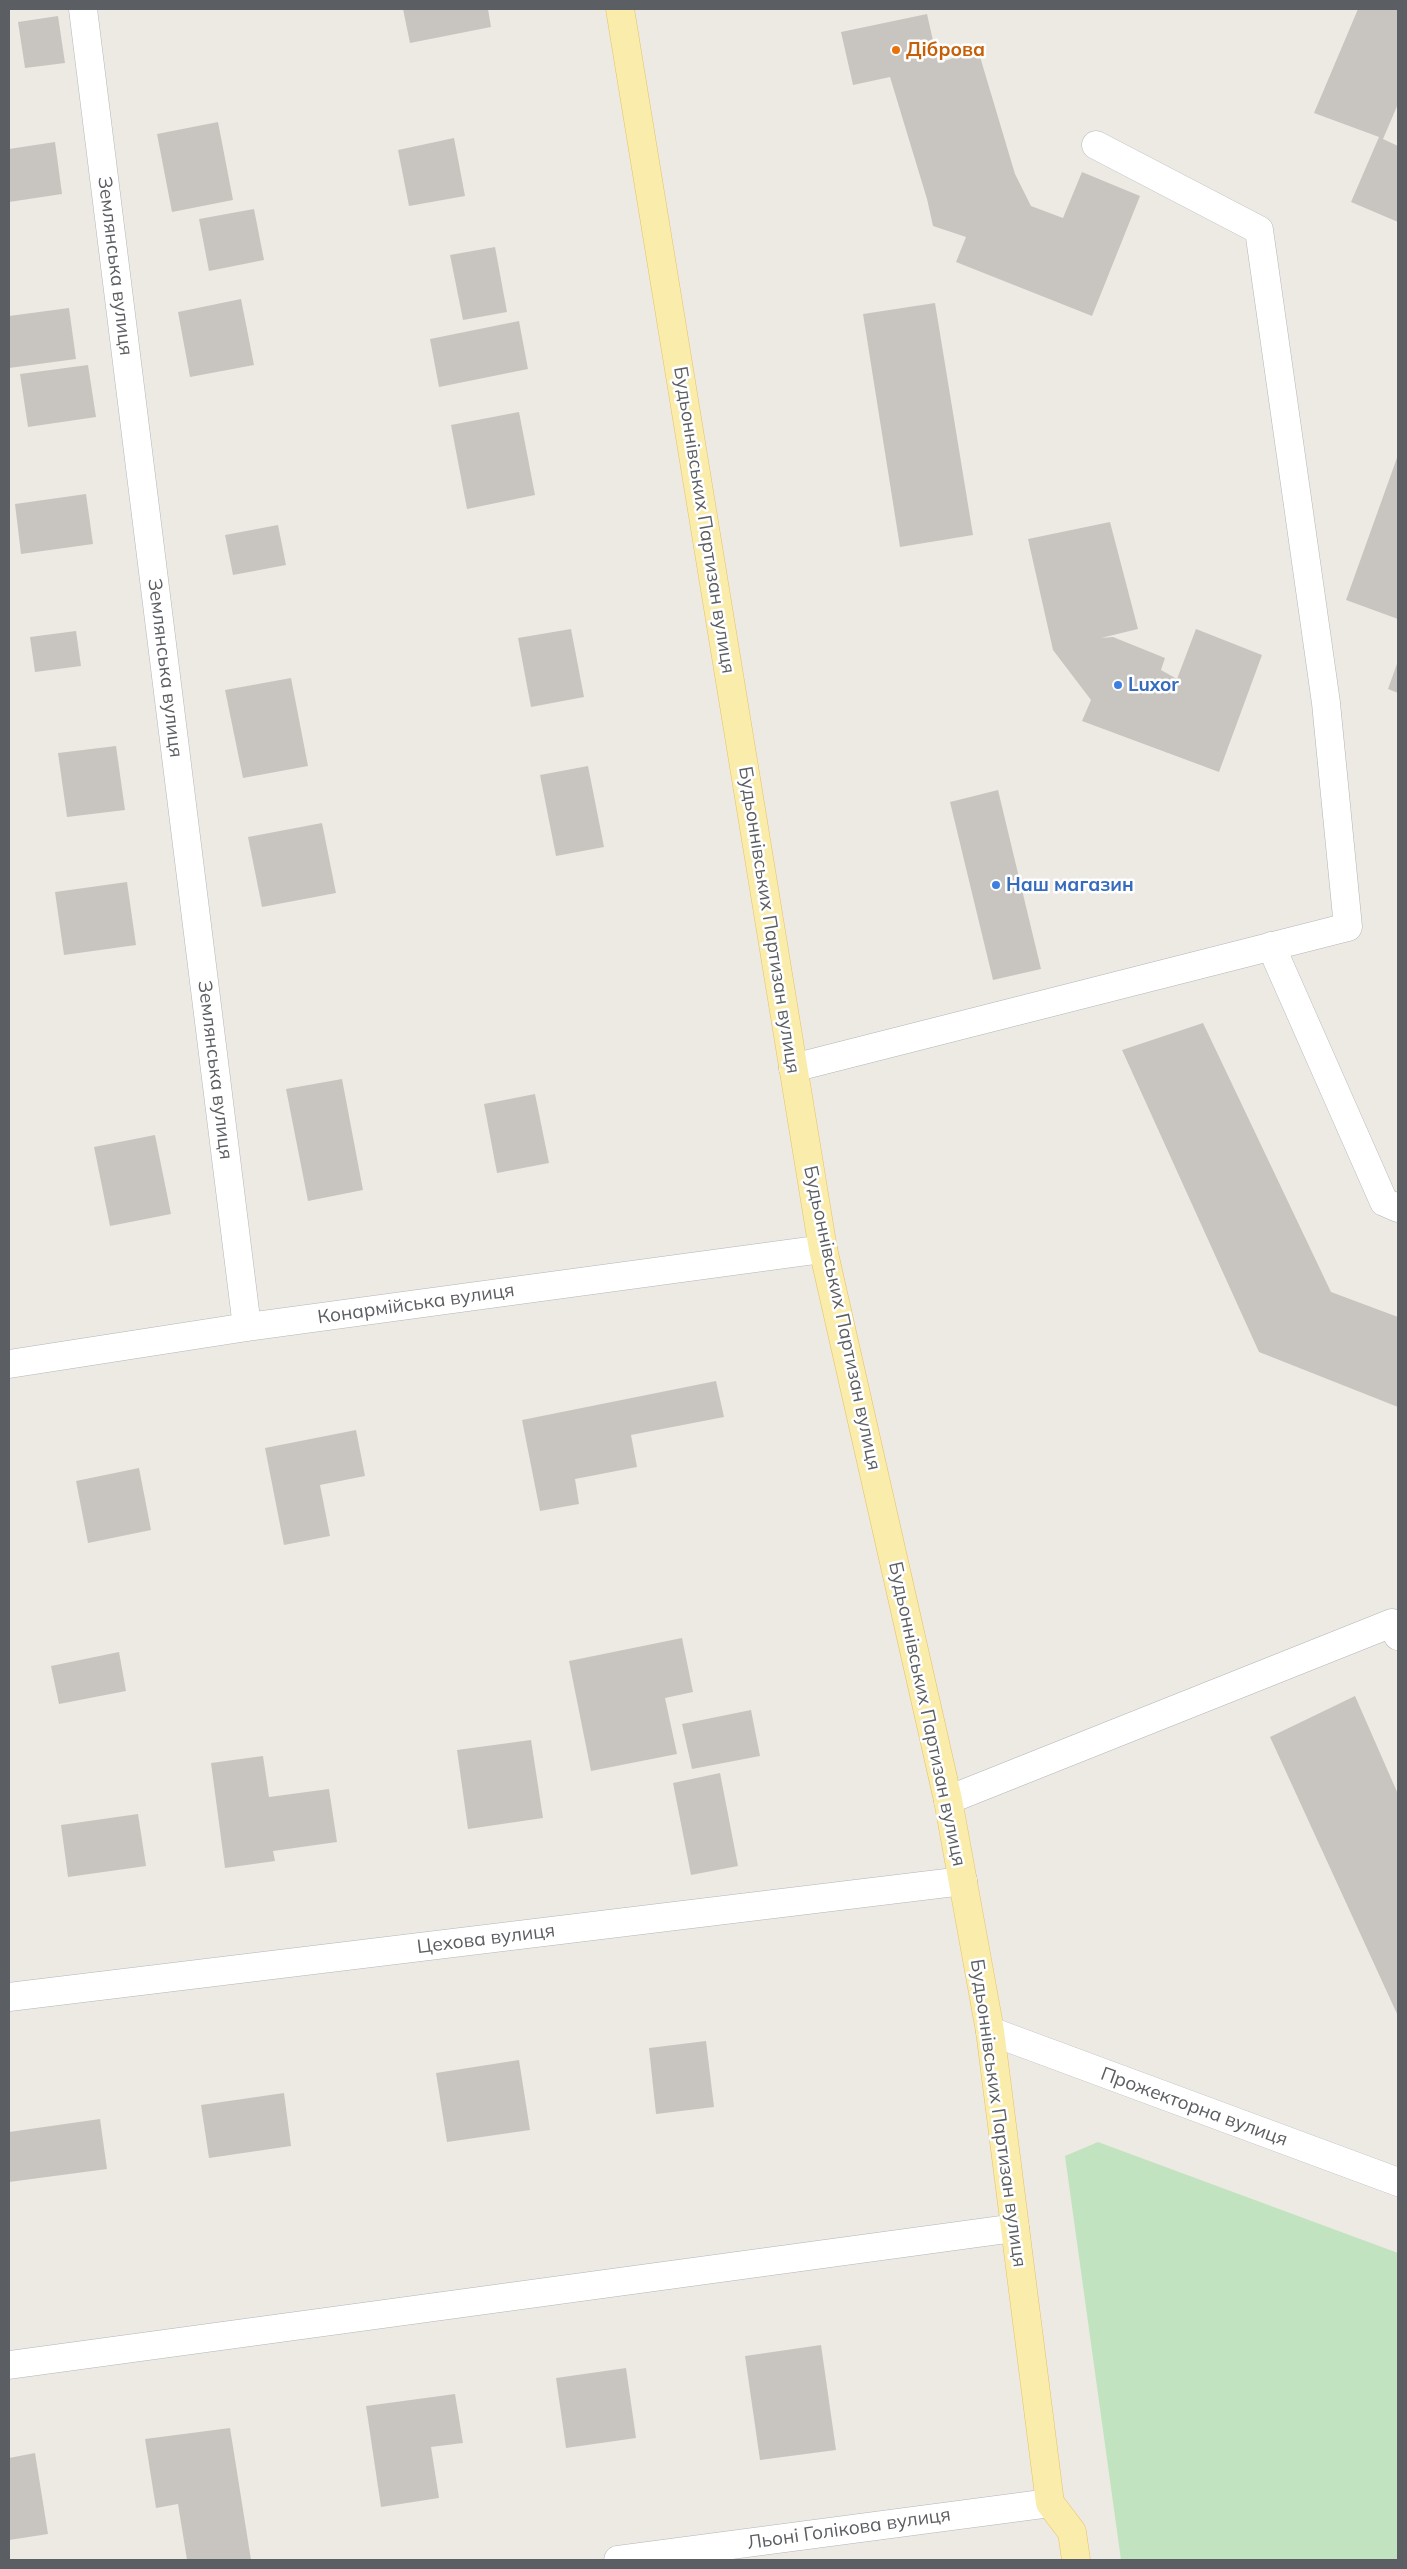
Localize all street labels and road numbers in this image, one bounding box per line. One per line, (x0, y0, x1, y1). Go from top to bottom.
street label: Землянська вулиця (93, 175, 137, 357)
street label: Будьоннівських Партизан вулиця (668, 365, 740, 675)
street label: Землянська вулиця (143, 577, 187, 759)
street label: Будьоннівських Партизан вулиця (733, 765, 805, 1075)
street label: Землянська вулиця (193, 979, 237, 1161)
street label: Будьоннівських Партизан вулиця (799, 1164, 885, 1472)
street label: Конармійська вулиця (316, 1279, 516, 1329)
street label: Будьоннівських Партизан вулиця (884, 1560, 970, 1868)
street label: Цехова вулиця (416, 1919, 556, 1959)
street label: Будьоннівських Партизан вулиця (965, 1957, 1031, 2269)
street label: Прожекторна вулиця (1097, 2063, 1291, 2151)
street label: Льоні Голікова вулиця (746, 2503, 952, 2555)

